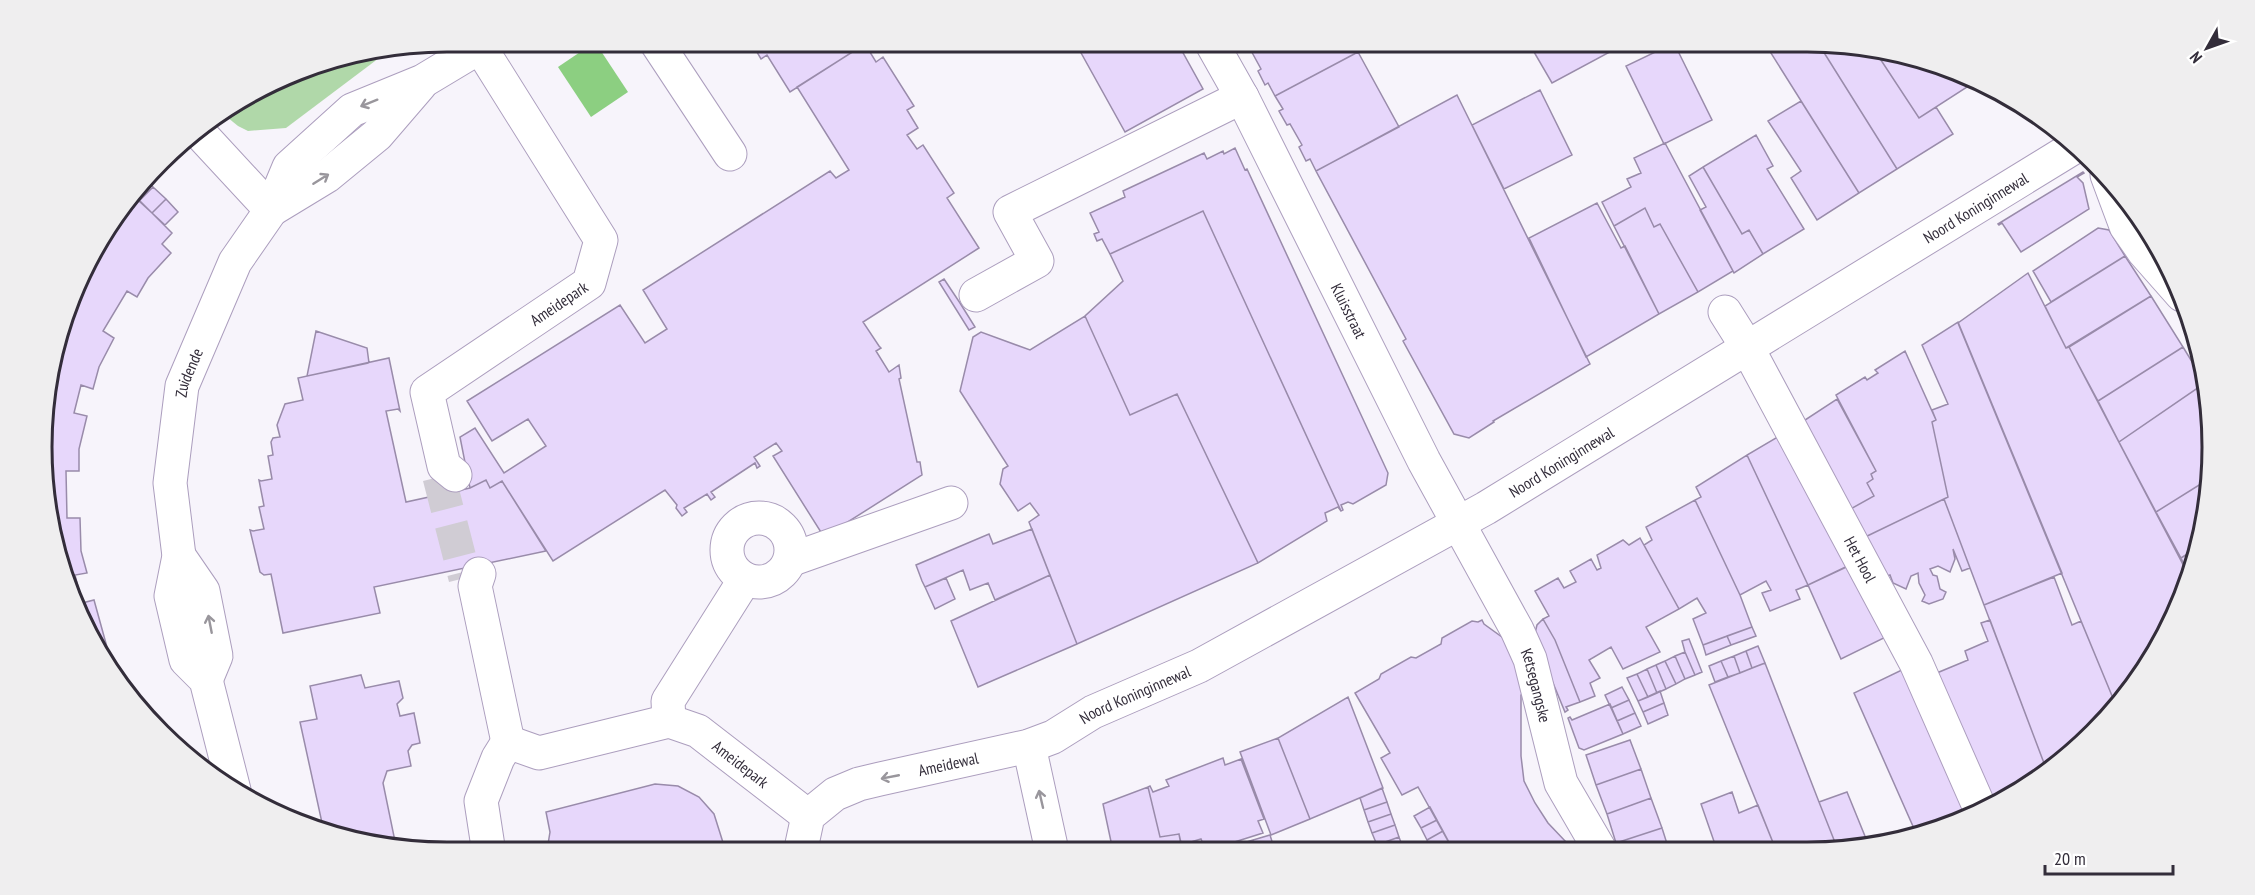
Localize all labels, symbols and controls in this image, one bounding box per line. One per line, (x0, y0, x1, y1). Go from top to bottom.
north arrow (2177, 18, 2237, 78)
text: N (2185, 48, 2206, 67)
one-way arrow (361, 98, 379, 109)
street label: Noord Koninginnewal (1919, 168, 2032, 247)
one-way arrow (312, 173, 329, 185)
street label: Ameidepark (526, 276, 592, 330)
street label: Kluisstraat (1327, 280, 1371, 342)
street label: Zuidende (171, 345, 207, 398)
street label: Noord Koninginnewal (1505, 422, 1618, 502)
street label: Het Hool (1840, 533, 1881, 586)
one-way arrow (204, 615, 215, 635)
street label: Ketsegangske (1517, 645, 1555, 724)
street label: Noord Koninginnewal (1076, 661, 1194, 728)
street label: Ameidepark (709, 736, 773, 792)
street label: Ameidewal (916, 747, 980, 780)
one-way arrow (881, 772, 900, 783)
one-way arrow (1034, 790, 1046, 809)
scale bar (2045, 838, 2172, 876)
text: 20 m (2054, 847, 2086, 870)

